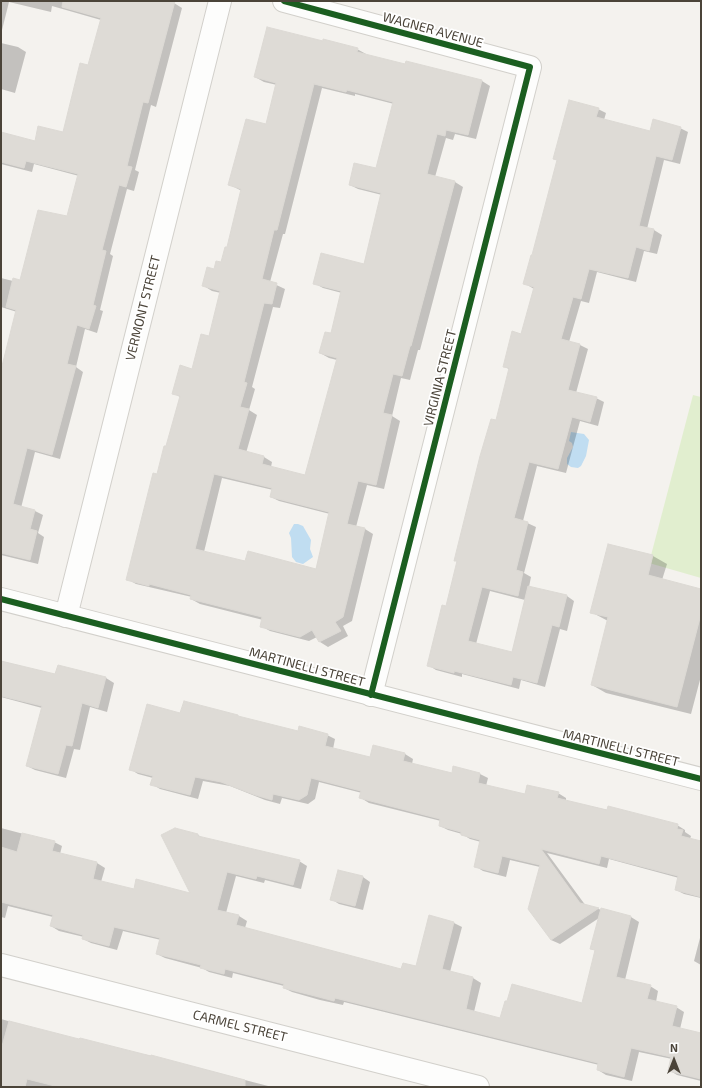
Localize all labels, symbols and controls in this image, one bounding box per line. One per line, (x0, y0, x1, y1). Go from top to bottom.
street label: WAGNER AVENUE (381, 9, 485, 51)
street label: VERMONT STREET (122, 254, 164, 362)
street label: VIRGINIA STREET (420, 328, 460, 428)
street label: MARTINELLI STREET (247, 644, 367, 690)
street label: MARTINELLI STREET (561, 726, 681, 770)
street label: CARMEL STREET (191, 1007, 289, 1045)
north arrow (654, 1040, 694, 1080)
text: N (670, 1041, 678, 1054)

